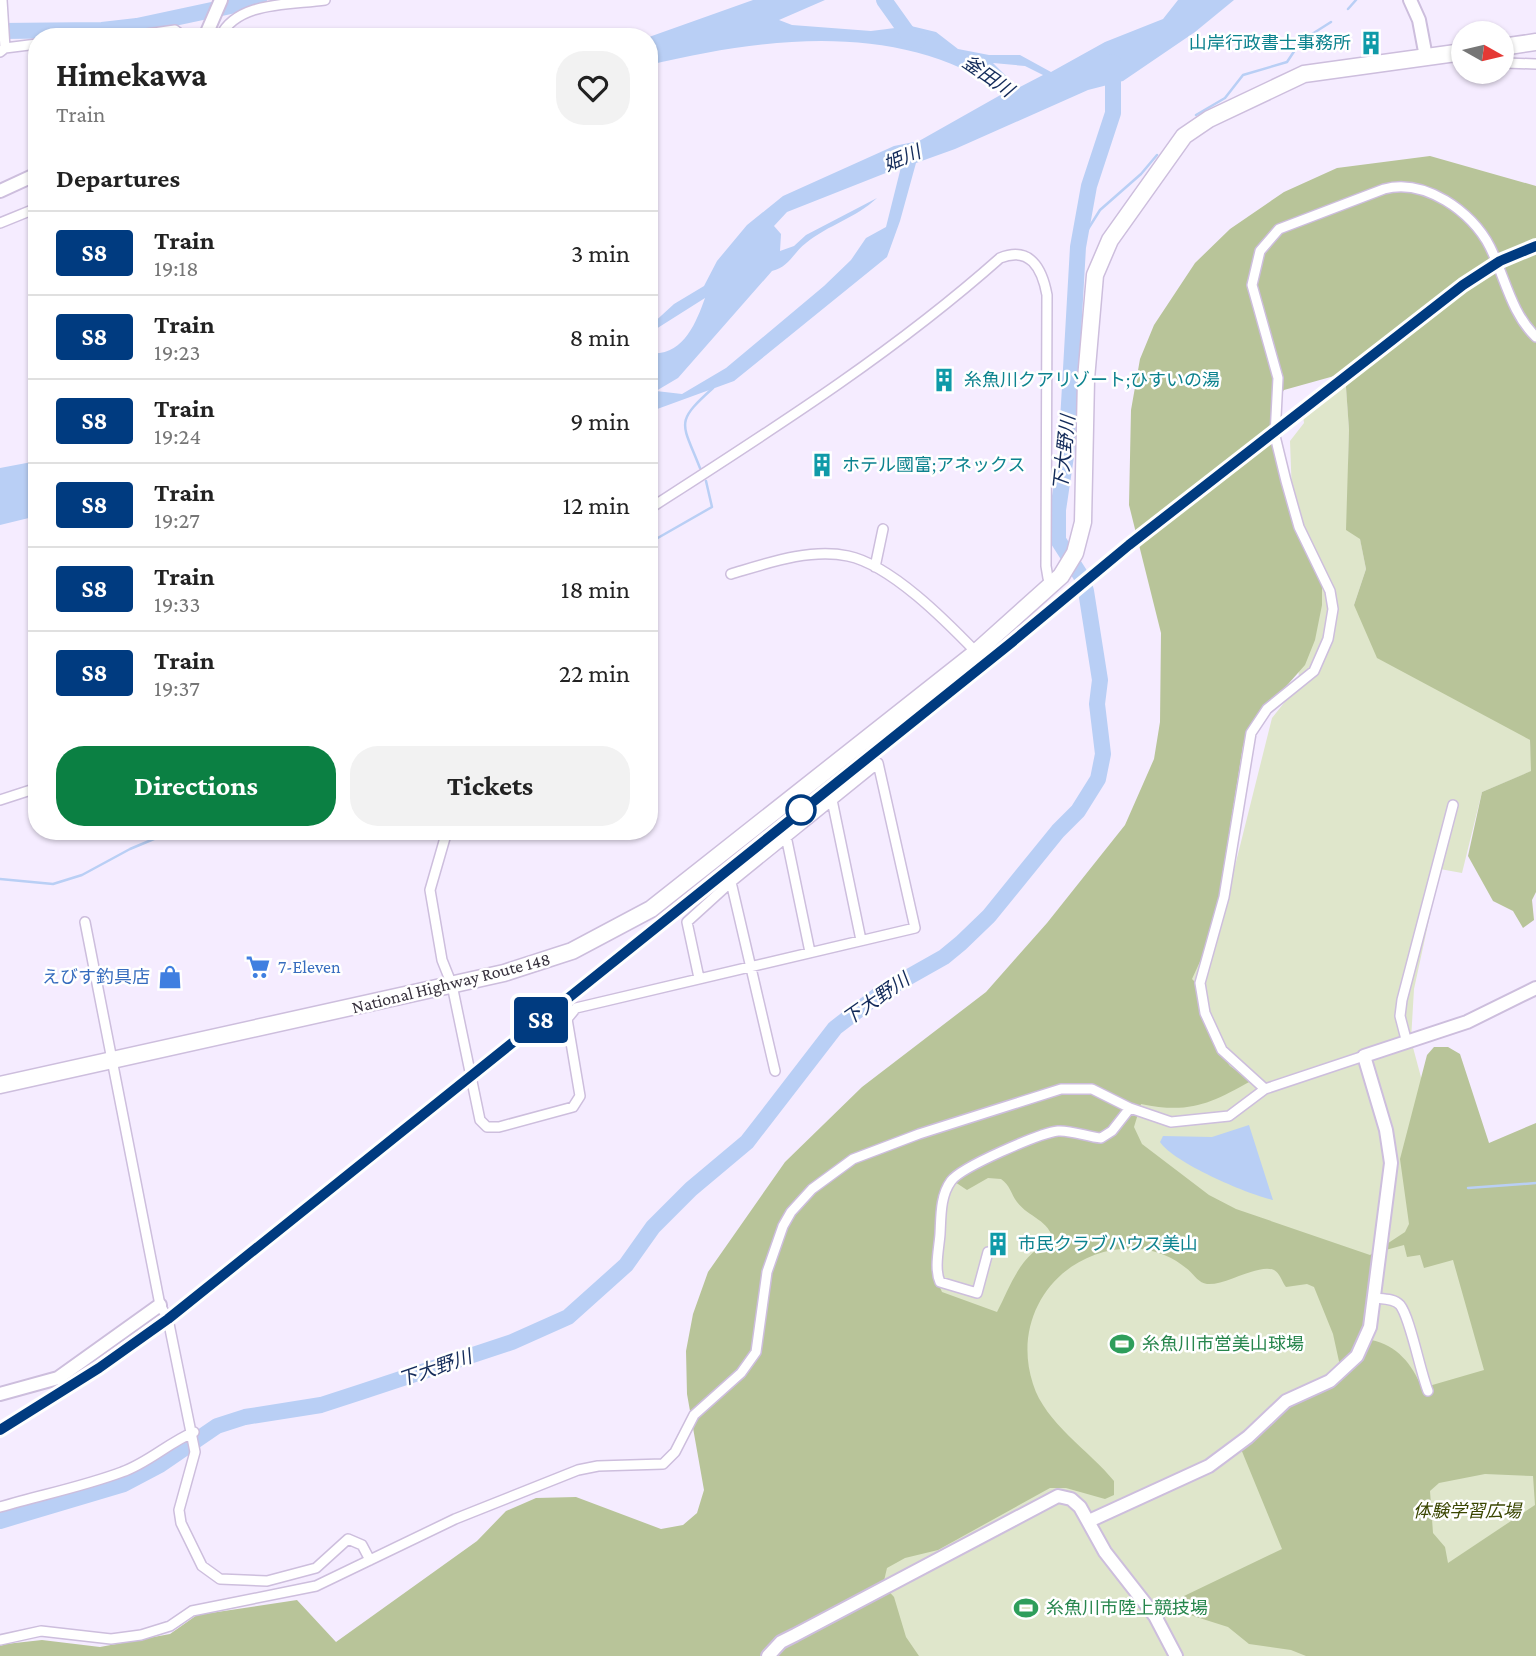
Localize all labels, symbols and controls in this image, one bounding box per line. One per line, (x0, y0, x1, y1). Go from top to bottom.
north arrow (1451, 21, 1514, 84)
map controls (1451, 21, 1514, 84)
building icon: 山岸行政書士事務所 (1357, 29, 1385, 57)
place label: 山岸行政書士事務所 (1189, 33, 1351, 53)
button: heart (556, 51, 630, 125)
water label: 釜田川 (959, 51, 1019, 102)
text: Himekawa (56, 56, 207, 93)
text: Train (56, 101, 105, 127)
water label: 姫川 (880, 140, 925, 175)
text: Departures (56, 164, 180, 193)
text: Train (154, 226, 215, 255)
text: S8 (82, 239, 107, 266)
text: 3 min (571, 239, 630, 268)
text: 19:18 (154, 255, 199, 281)
text: Train (154, 310, 215, 339)
text: S8 (82, 323, 107, 350)
text: 8 min (569, 323, 630, 352)
text: 19:23 (154, 339, 200, 365)
building icon: 糸魚川クアリゾート;ひすいの湯 (930, 366, 958, 394)
place label: 糸魚川クアリゾート;ひすいの湯 (964, 370, 1220, 390)
text: Train (154, 394, 215, 423)
text: S8 (82, 407, 107, 434)
text: 9 min (570, 407, 630, 436)
water label: 下大野川 (1050, 412, 1079, 492)
text: 19:24 (154, 423, 201, 449)
building icon: ホテル國富;アネックス (808, 451, 836, 479)
place label: ホテル國富;アネックス (842, 455, 1026, 475)
text: Train (154, 478, 215, 507)
text: S8 (82, 491, 107, 518)
text: 12 min (562, 491, 630, 520)
text: 19:27 (154, 507, 200, 533)
text: Train (154, 562, 215, 591)
text: S8 (82, 575, 107, 602)
text: 18 min (561, 575, 630, 604)
text: 19:33 (154, 591, 200, 617)
text: Train (154, 646, 215, 675)
text: S8 (82, 659, 107, 686)
text: 22 min (559, 659, 630, 688)
text: 19:37 (154, 675, 200, 701)
button: Directions (56, 746, 336, 826)
button: Tickets (350, 746, 630, 826)
unlabelled marker (786, 795, 816, 825)
street label: National Highway Route 148 (350, 949, 552, 1017)
supermarket icon: 7-Eleven (244, 953, 272, 981)
place label: 7-Eleven (278, 957, 341, 977)
shop icon: えびす釣具店 (156, 963, 184, 991)
place label: えびす釣具店 (42, 967, 150, 987)
water label: 下大野川 (839, 967, 915, 1029)
line badge: S8 (510, 997, 572, 1043)
text: S8 (528, 1006, 554, 1033)
building icon: 市民クラブハウス美山 (984, 1230, 1012, 1258)
place label: 市民クラブハウス美山 (1018, 1234, 1198, 1254)
sports icon: 糸魚川市営美山球場 (1108, 1330, 1136, 1358)
place label: 糸魚川市営美山球場 (1142, 1334, 1304, 1354)
water label: 下大野川 (396, 1345, 476, 1390)
park label: 体験学習広場 (1413, 1501, 1523, 1521)
sports icon: 糸魚川市陸上競技場 (1012, 1594, 1040, 1622)
place label: 糸魚川市陸上競技場 (1046, 1598, 1208, 1618)

